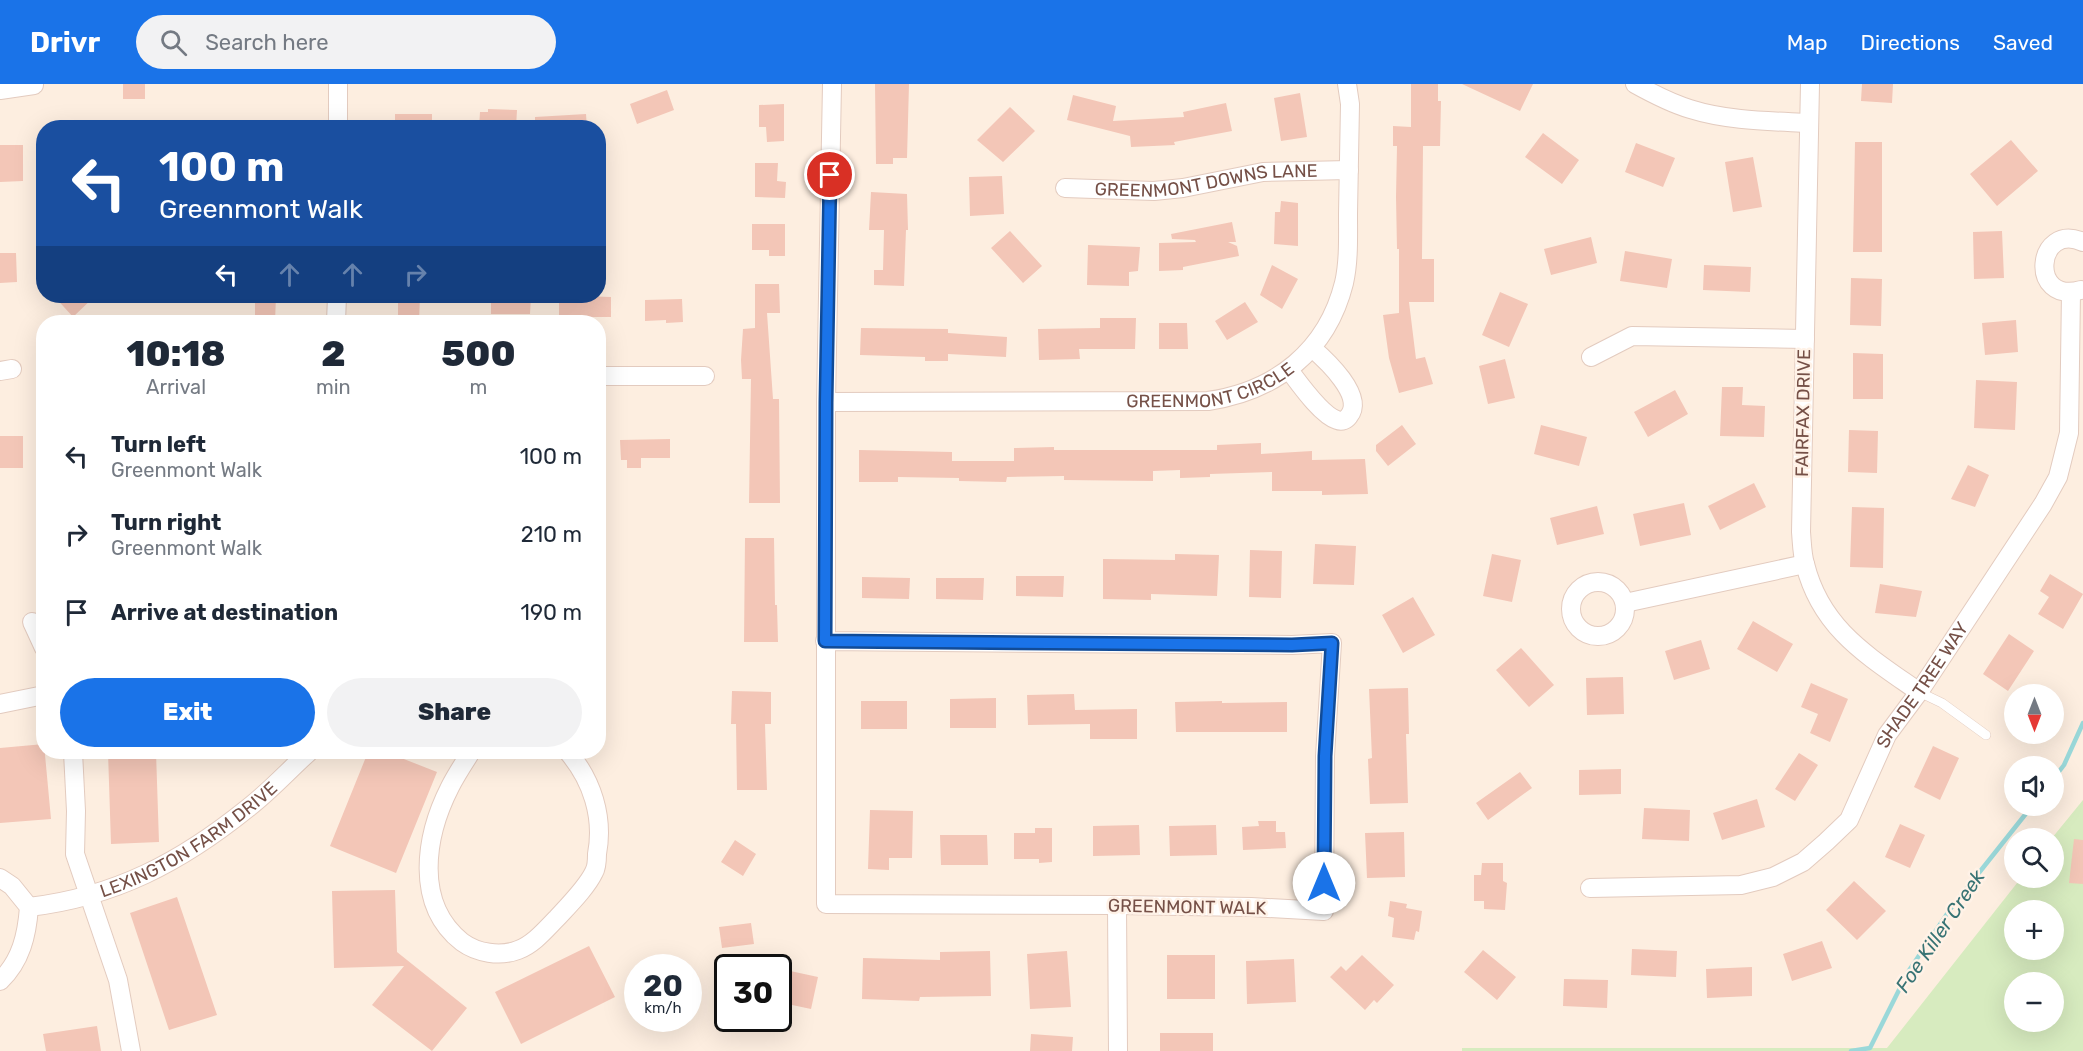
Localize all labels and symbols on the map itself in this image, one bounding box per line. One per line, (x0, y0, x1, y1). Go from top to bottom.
pin (804, 149, 855, 200)
street label: GREENMONT DOWNS LANE (1094, 160, 1318, 202)
street label: FAIRFAX DRIVE (1791, 349, 1815, 477)
street label: GREENMONT CIRCLE (1126, 358, 1299, 412)
street label: SHADE TREE WAY (1872, 618, 1973, 751)
north arrow (2004, 684, 2064, 744)
street label: LEXINGTON FARM DRIVE (97, 777, 282, 902)
position arrow (1292, 851, 1356, 915)
water label: Foe Killer Creek (1890, 865, 1990, 997)
street label: GREENMONT WALK (1108, 895, 1267, 919)
speed limit sign: 30 (714, 954, 792, 1032)

